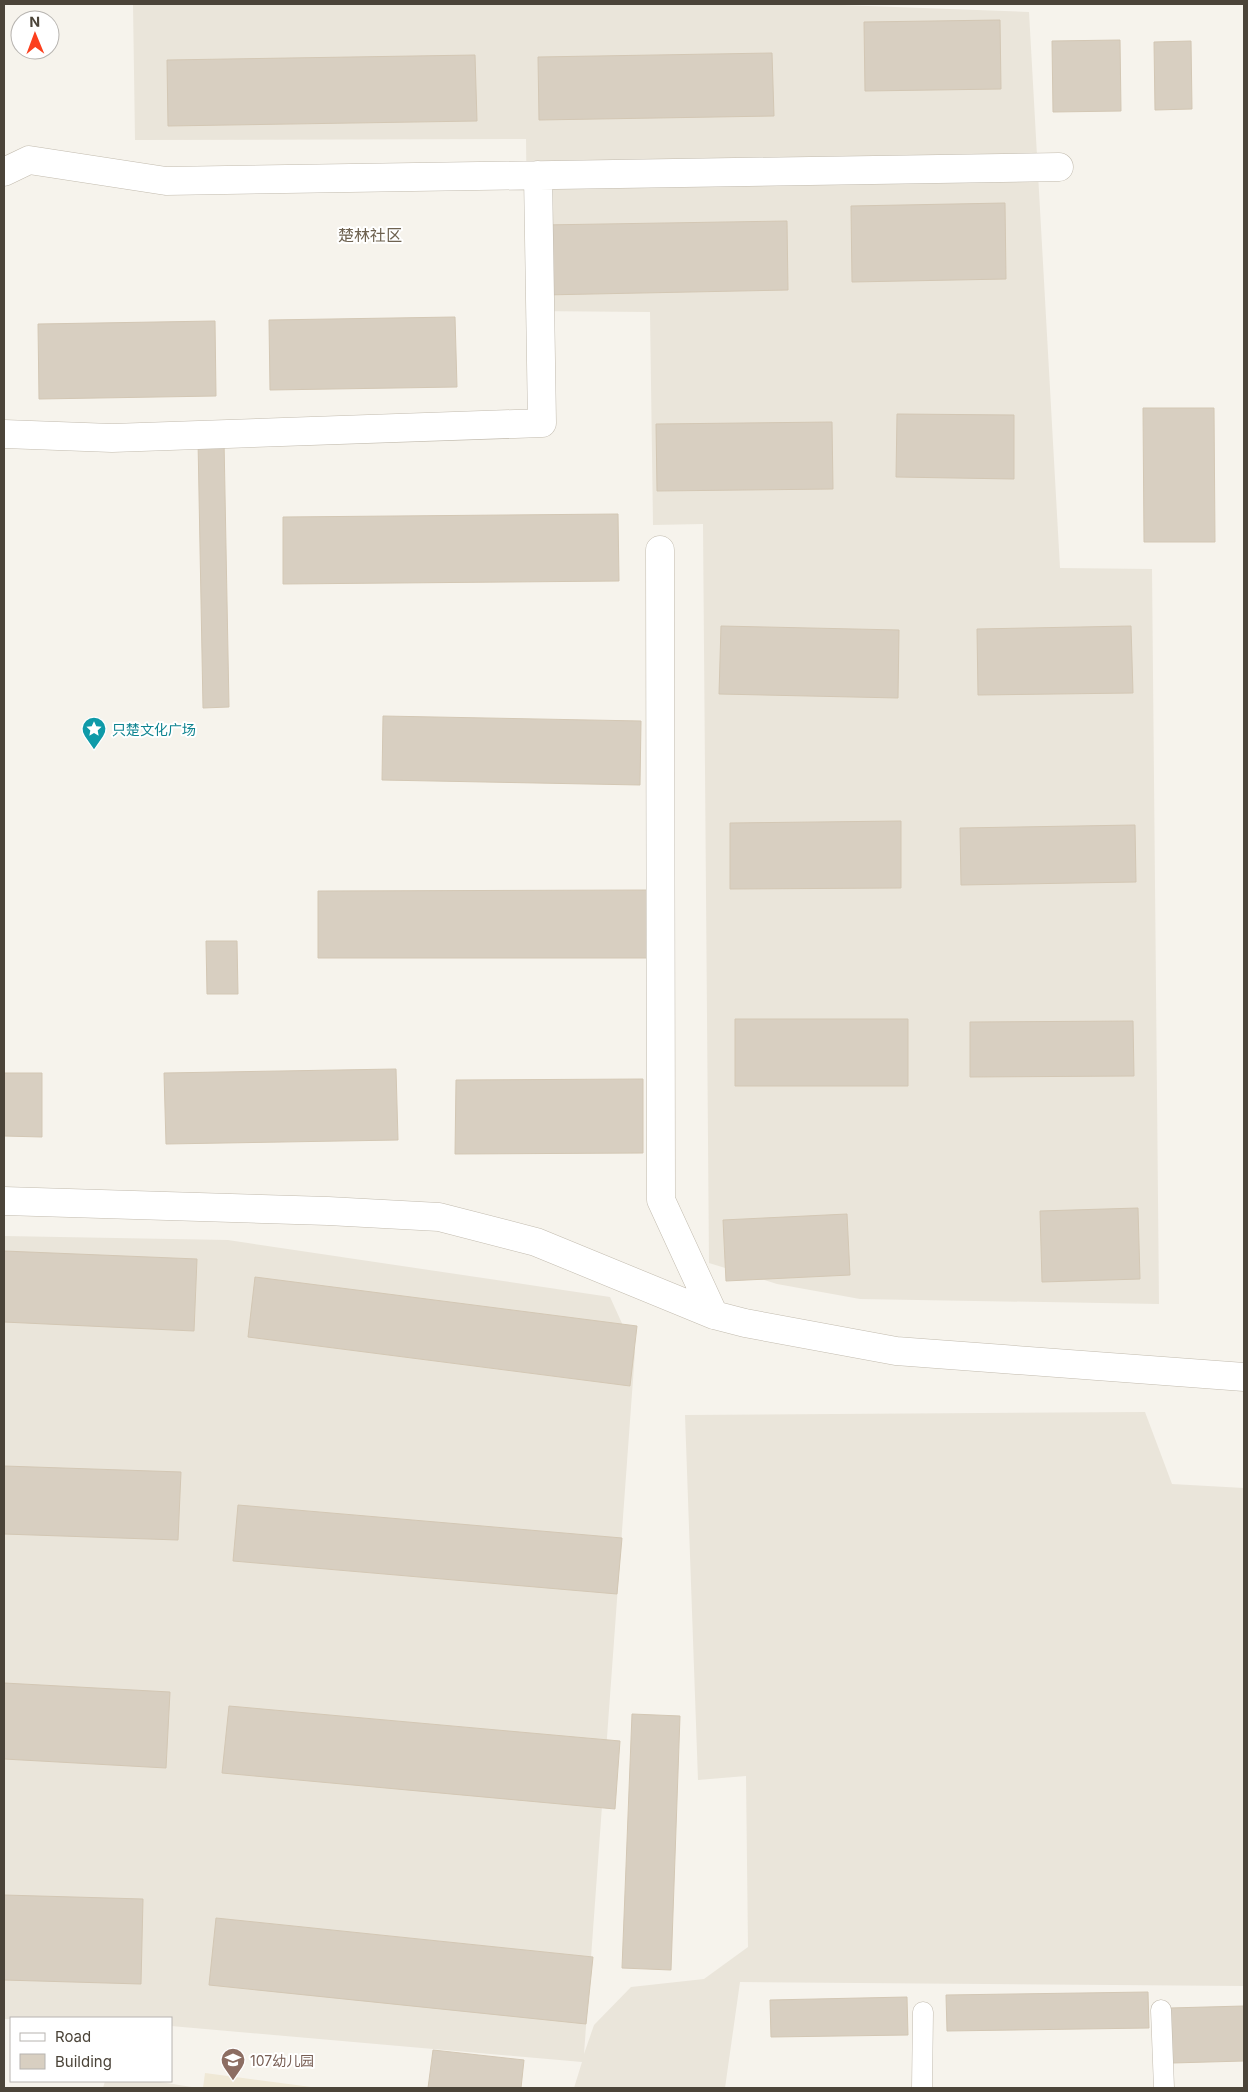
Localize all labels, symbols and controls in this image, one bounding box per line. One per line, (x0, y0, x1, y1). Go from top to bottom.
north arrow (10, 10, 60, 60)
text: N (29, 13, 40, 30)
district label: 楚林社区 (338, 225, 402, 245)
place icon: 只楚文化广场 (81, 716, 107, 750)
place label: 只楚文化广场 (112, 721, 196, 738)
legend (10, 2017, 172, 2082)
text: Road (55, 2027, 91, 2046)
school or university icon: 107幼儿园 (220, 2047, 246, 2081)
text: Building (55, 2052, 112, 2071)
place label: 107幼儿园 (250, 2052, 314, 2069)

